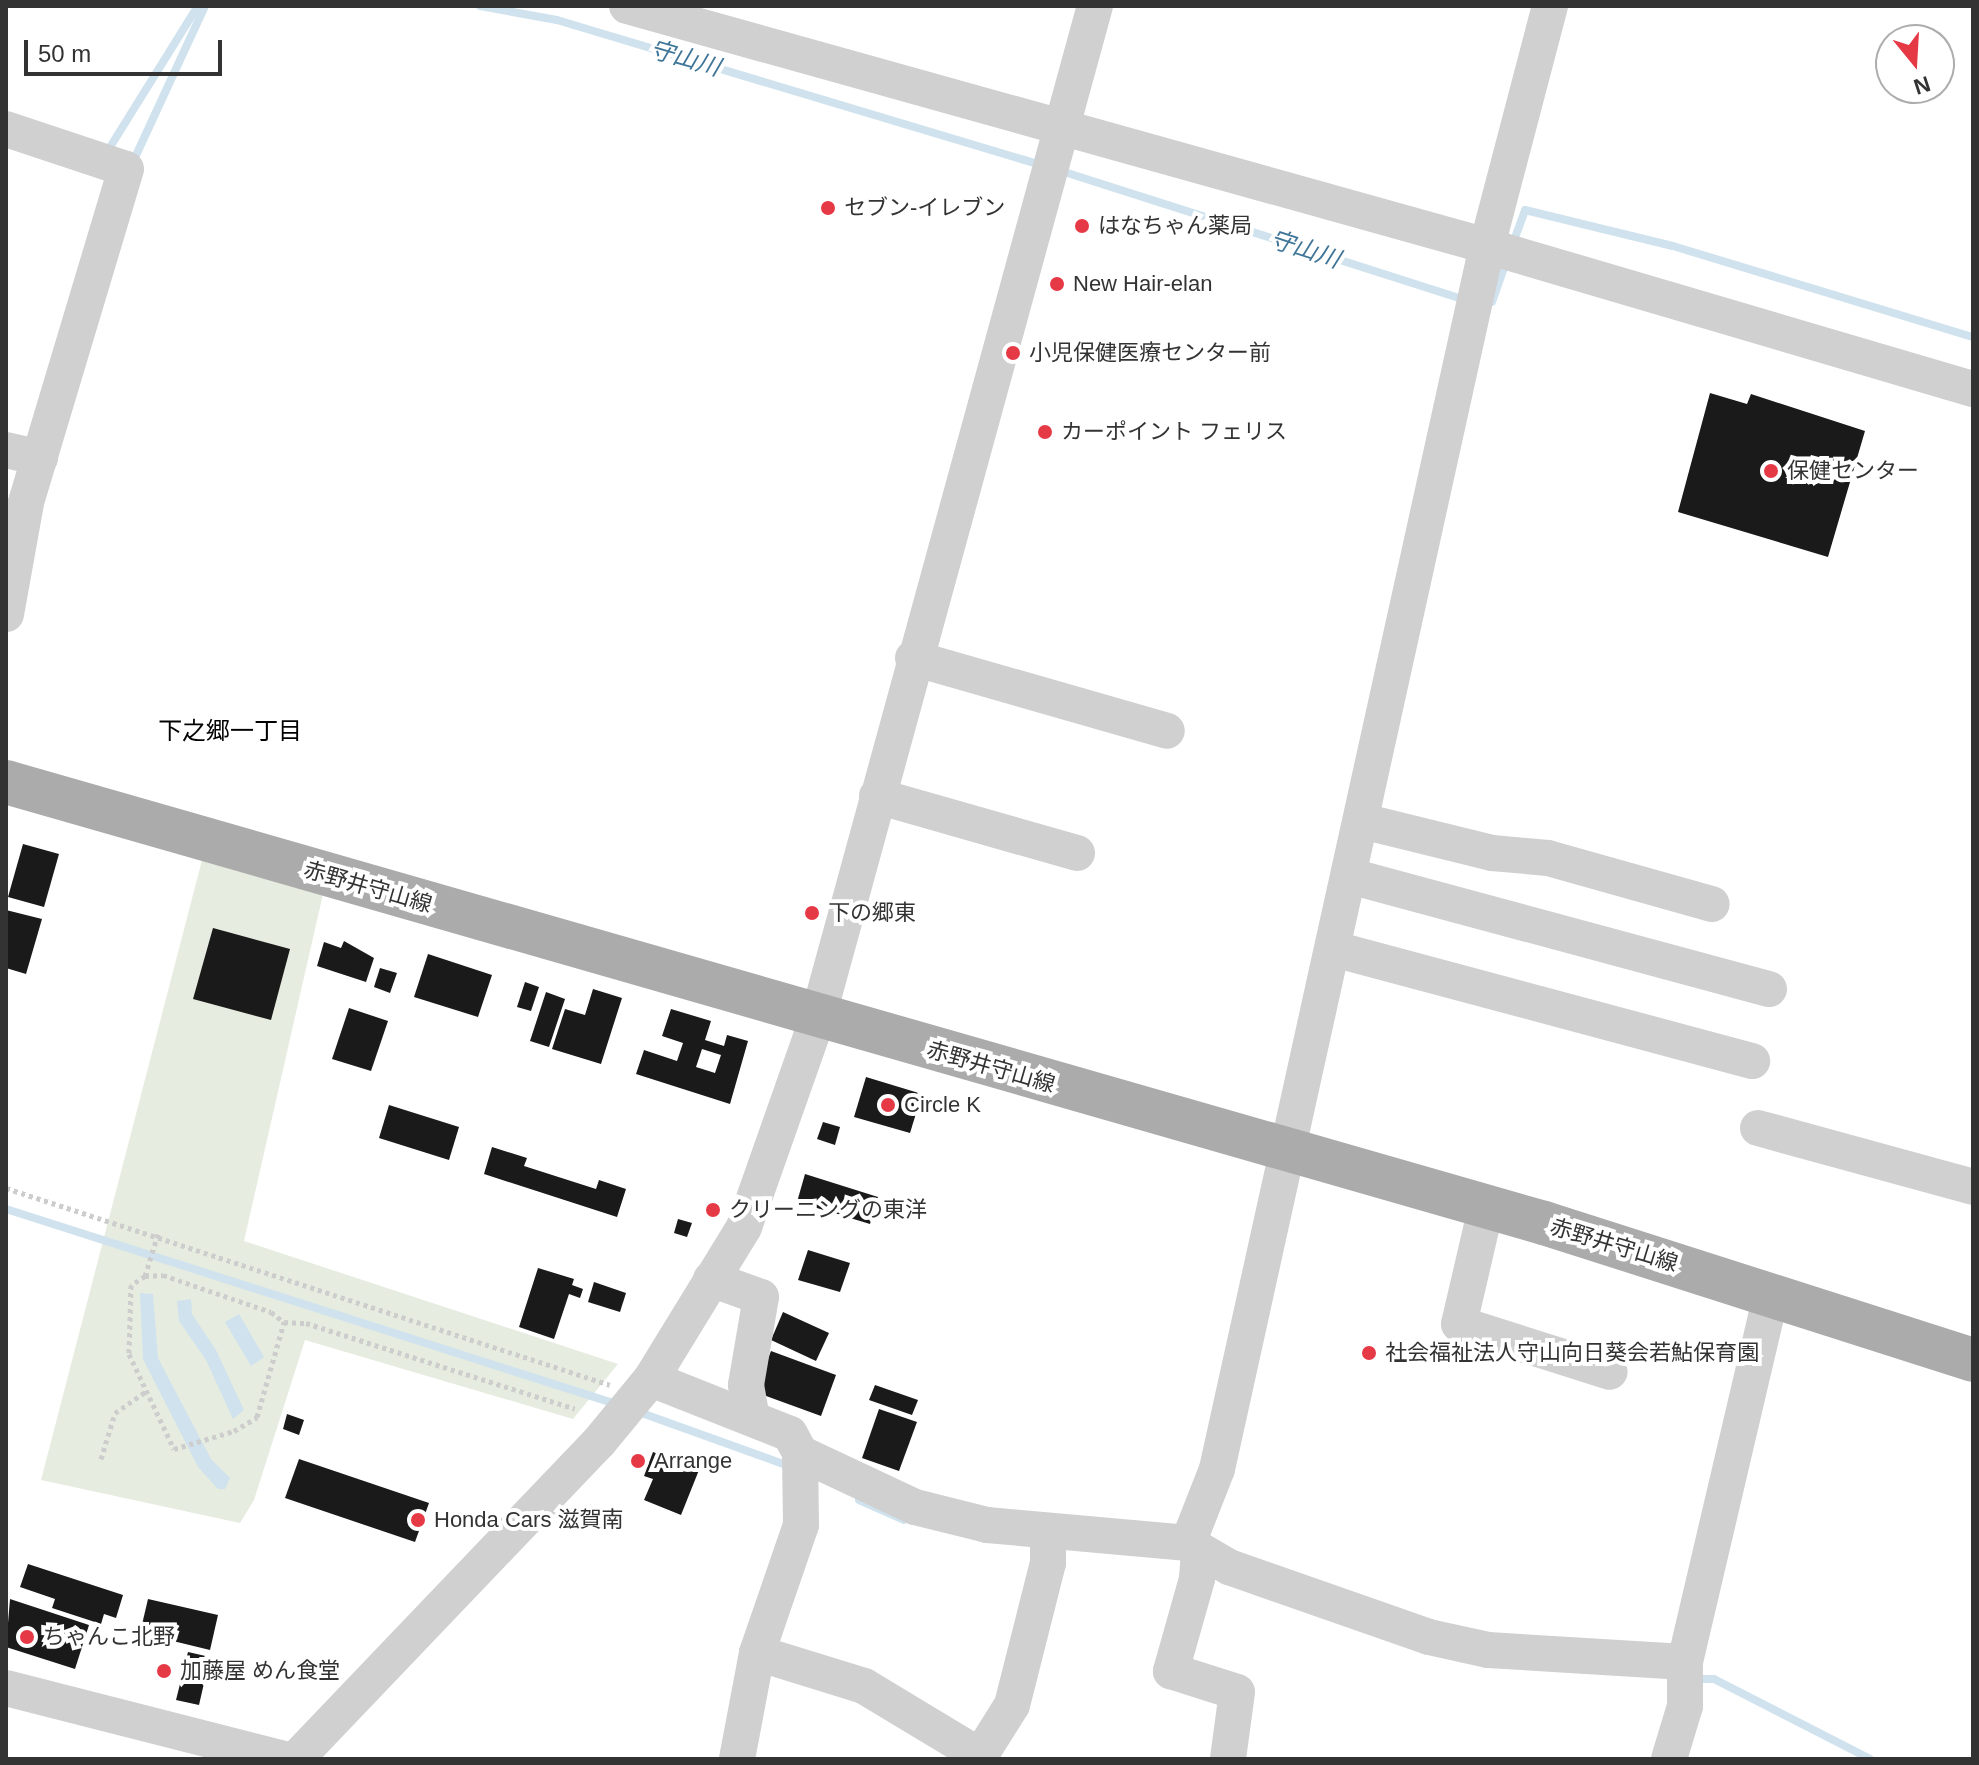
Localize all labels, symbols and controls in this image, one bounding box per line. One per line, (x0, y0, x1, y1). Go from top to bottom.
scale bar (28, 24, 226, 74)
north arrow (1875, 24, 1955, 104)
water label: 守山川 (646, 34, 724, 82)
text: 50 m (38, 40, 91, 67)
text: N (1911, 71, 1933, 100)
place label: セブン-イレブン (844, 195, 1005, 221)
marker: セブン-イレブン (819, 199, 837, 217)
place label: はなちゃん薬局 (1098, 213, 1252, 239)
marker: はなちゃん薬局 (1073, 217, 1091, 235)
water label: 守山川 (1266, 224, 1344, 274)
place label: New Hair-elan (1073, 271, 1212, 297)
marker: New Hair-elan (1048, 275, 1066, 293)
place label: 小児保健医療センター前 (1029, 340, 1271, 366)
marker: 小児保健医療センター前 (1004, 344, 1022, 362)
place label: カーポイント フェリス (1061, 419, 1287, 445)
marker: カーポイント フェリス (1036, 423, 1054, 441)
place label: 保健センター (1787, 458, 1919, 484)
marker: 保健センター (1762, 462, 1780, 480)
district label: 下之郷一丁目 (158, 717, 302, 745)
street label: 赤野井守山線 (301, 856, 435, 918)
place label: 下の郷東 (828, 900, 916, 926)
marker: 下の郷東 (803, 904, 821, 922)
street label: 赤野井守山線 (924, 1036, 1058, 1098)
place label: Circle K (904, 1092, 981, 1118)
marker: Circle K (879, 1096, 897, 1114)
place label: クリーニングの東洋 (729, 1197, 927, 1223)
marker: クリーニングの東洋 (704, 1201, 722, 1219)
street label: 赤野井守山線 (1547, 1213, 1681, 1277)
place label: 社会福祉法人守山向日葵会若鮎保育園 (1385, 1340, 1759, 1366)
marker: 社会福祉法人守山向日葵会若鮎保育園 (1360, 1344, 1378, 1362)
place label: Arrange (654, 1448, 732, 1474)
marker: Arrange (629, 1452, 647, 1470)
place label: Honda Cars 滋賀南 (434, 1507, 624, 1533)
marker: Honda Cars 滋賀南 (409, 1511, 427, 1529)
place label: ちゃんこ北野 (43, 1624, 175, 1650)
marker: ちゃんこ北野 (18, 1628, 36, 1646)
place label: 加藤屋 めん食堂 (180, 1658, 340, 1684)
marker: 加藤屋 めん食堂 (155, 1662, 173, 1680)

